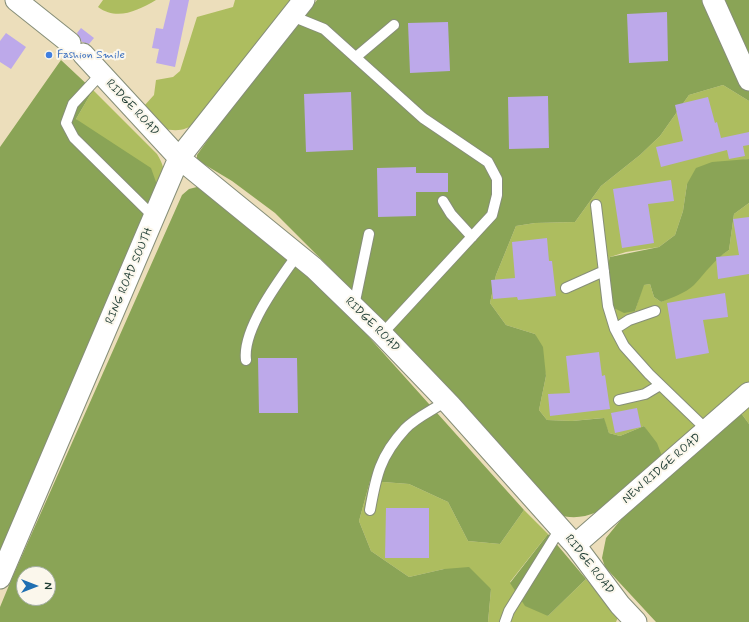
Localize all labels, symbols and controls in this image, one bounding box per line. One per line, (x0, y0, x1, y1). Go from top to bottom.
place label: Fashion Smile (57, 48, 125, 62)
marker: Fashion Smile (44, 50, 54, 60)
street label: RIDGE ROAD (102, 77, 162, 139)
street label: RING ROAD SOUTH (103, 225, 157, 327)
street label: RIDGE ROAD (342, 295, 402, 355)
street label: NEW RIDGE ROAD (620, 431, 704, 507)
street label: RIDGE ROAD (561, 532, 617, 598)
north arrow (16, 566, 56, 606)
text: N (40, 582, 54, 590)

